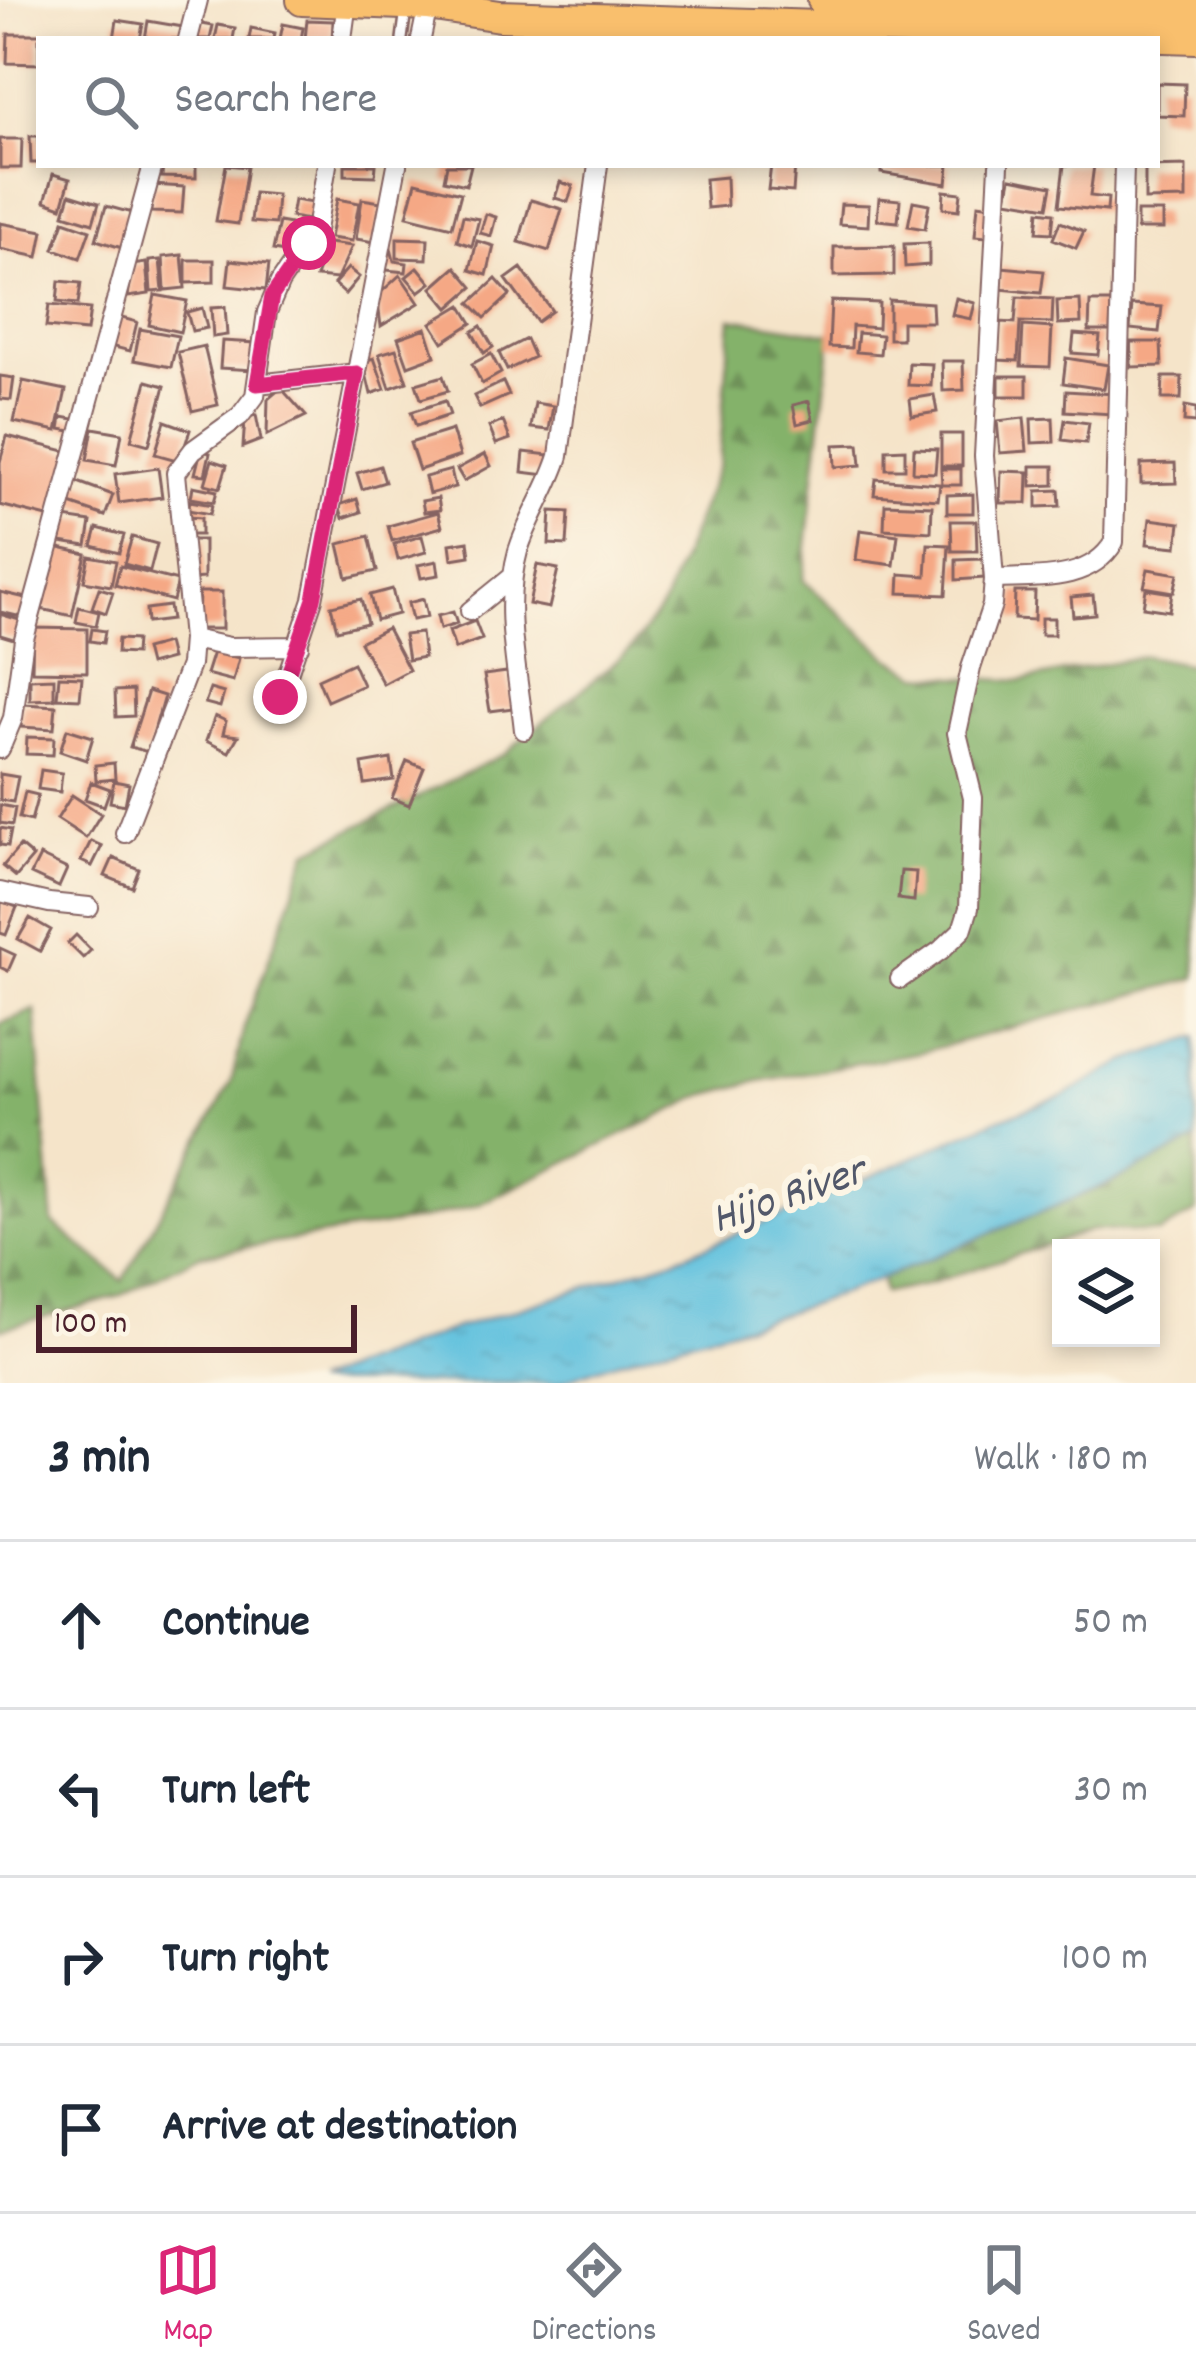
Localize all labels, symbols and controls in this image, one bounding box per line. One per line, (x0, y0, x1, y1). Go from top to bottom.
search box (36, 36, 1160, 168)
icon: search (78, 69, 144, 135)
text: Search here (174, 70, 377, 134)
route start (282, 216, 336, 270)
route end (253, 670, 307, 724)
water label: Hijo River (704, 1140, 879, 1254)
map controls (1052, 1239, 1160, 1347)
button: layers (1052, 1239, 1160, 1347)
scale bar (36, 1299, 357, 1352)
text: 100 m (54, 1302, 127, 1349)
text: 3 min (48, 1425, 150, 1497)
text: Walk · 180 m (974, 1434, 1148, 1489)
icon: ahead (48, 1592, 114, 1658)
text: Continue (162, 1593, 310, 1657)
text: 50 m (1073, 1597, 1148, 1652)
icon: left (48, 1760, 114, 1826)
text: Turn left (162, 1761, 310, 1825)
text: 30 m (1074, 1765, 1148, 1820)
icon: right (48, 1928, 114, 1994)
text: Turn right (162, 1929, 329, 1993)
text: 100 m (1061, 1933, 1148, 1988)
icon: arrive (48, 2096, 114, 2162)
text: Arrive at destination (162, 2097, 517, 2161)
tab: Map (155, 2237, 221, 2356)
tab: Directions (532, 2237, 657, 2356)
tab: Saved (967, 2237, 1041, 2356)

